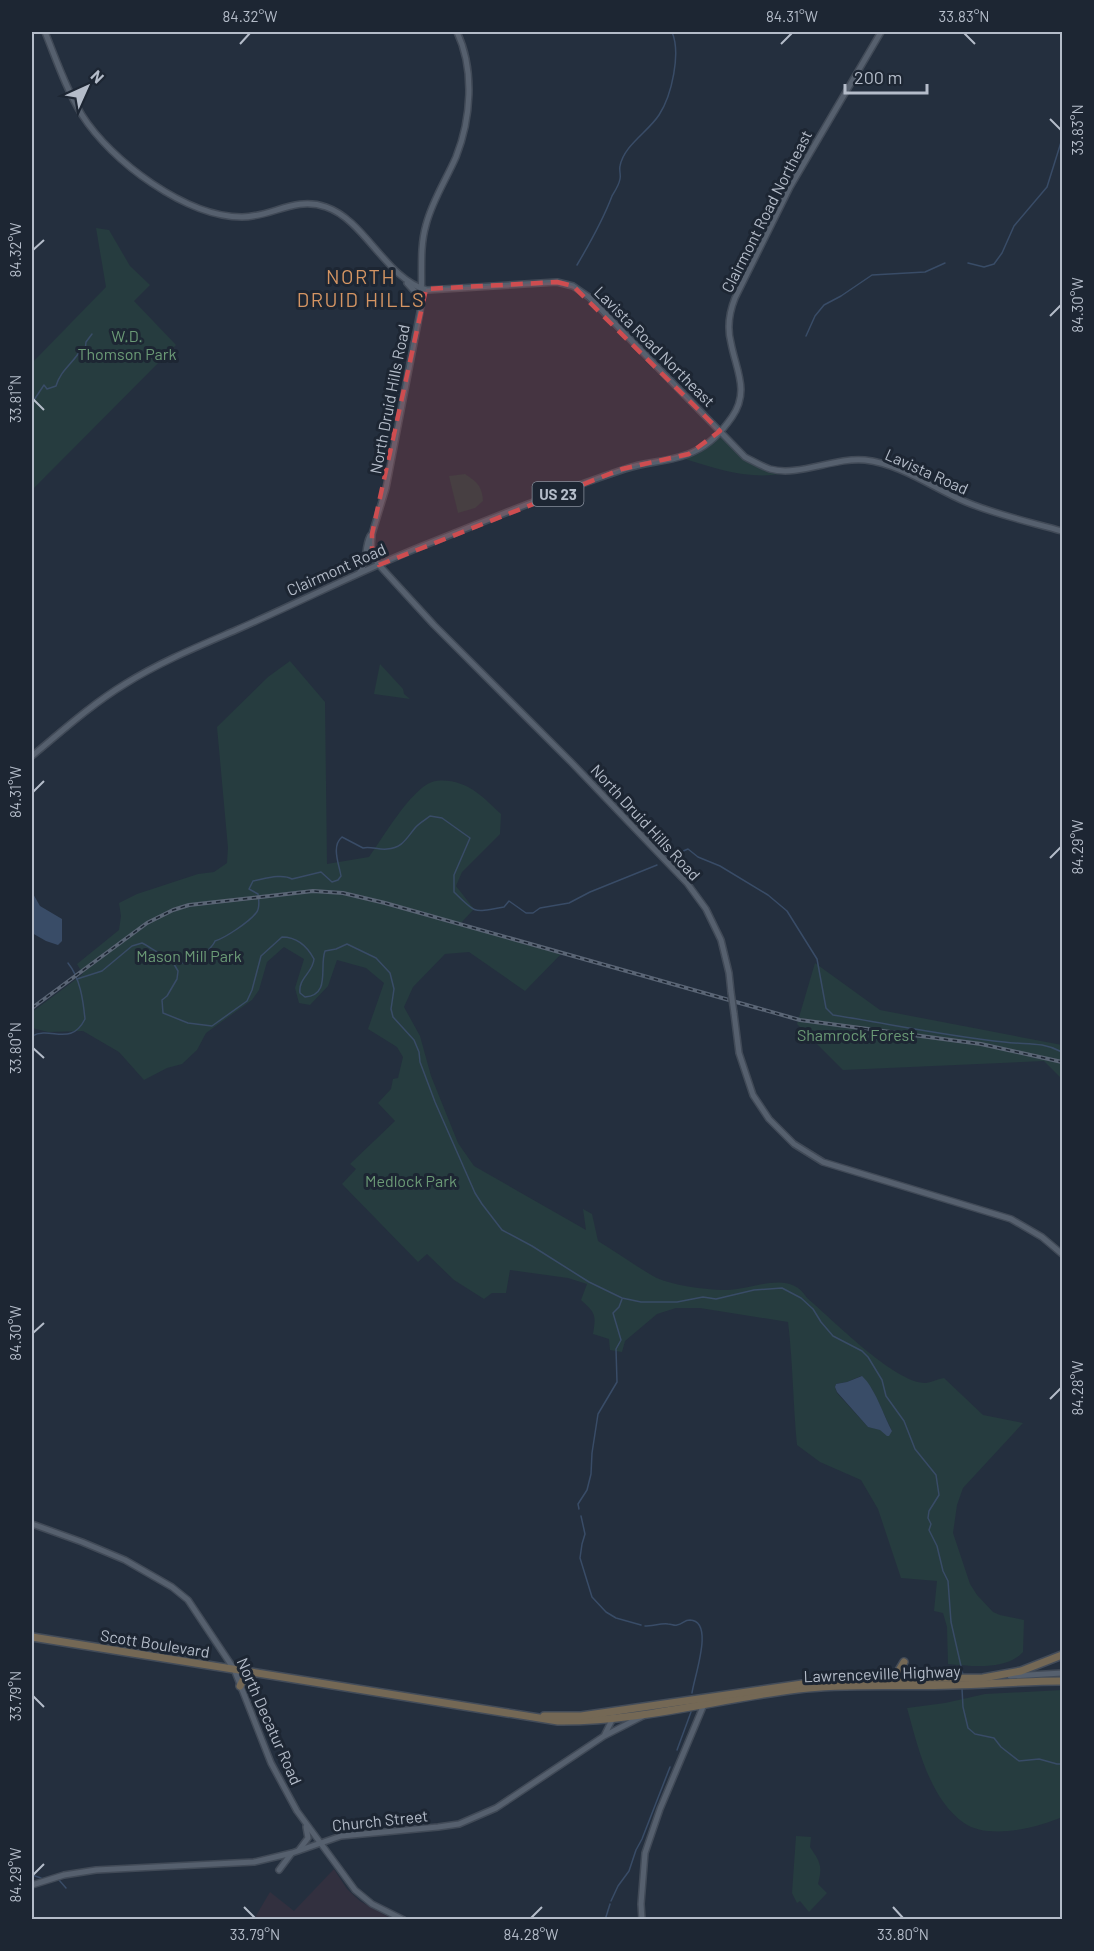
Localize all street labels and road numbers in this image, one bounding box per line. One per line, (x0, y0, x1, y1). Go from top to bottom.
street label: Clairmont Road Northeast (717, 127, 815, 295)
street label: Lavista Road Northeast (591, 282, 719, 410)
street label: North Druid Hills Road (365, 323, 413, 475)
street label: Lavista Road (882, 444, 972, 498)
road number: US 23 (532, 482, 584, 506)
street label: Clairmont Road (284, 539, 388, 599)
street label: North Druid Hills Road (587, 760, 705, 884)
street label: Scott Boulevard (99, 1625, 211, 1661)
street label: North Decatur Road (233, 1655, 307, 1787)
street label: Lawrenceville Highway (803, 1661, 962, 1685)
street label: Church Street (331, 1806, 429, 1834)

